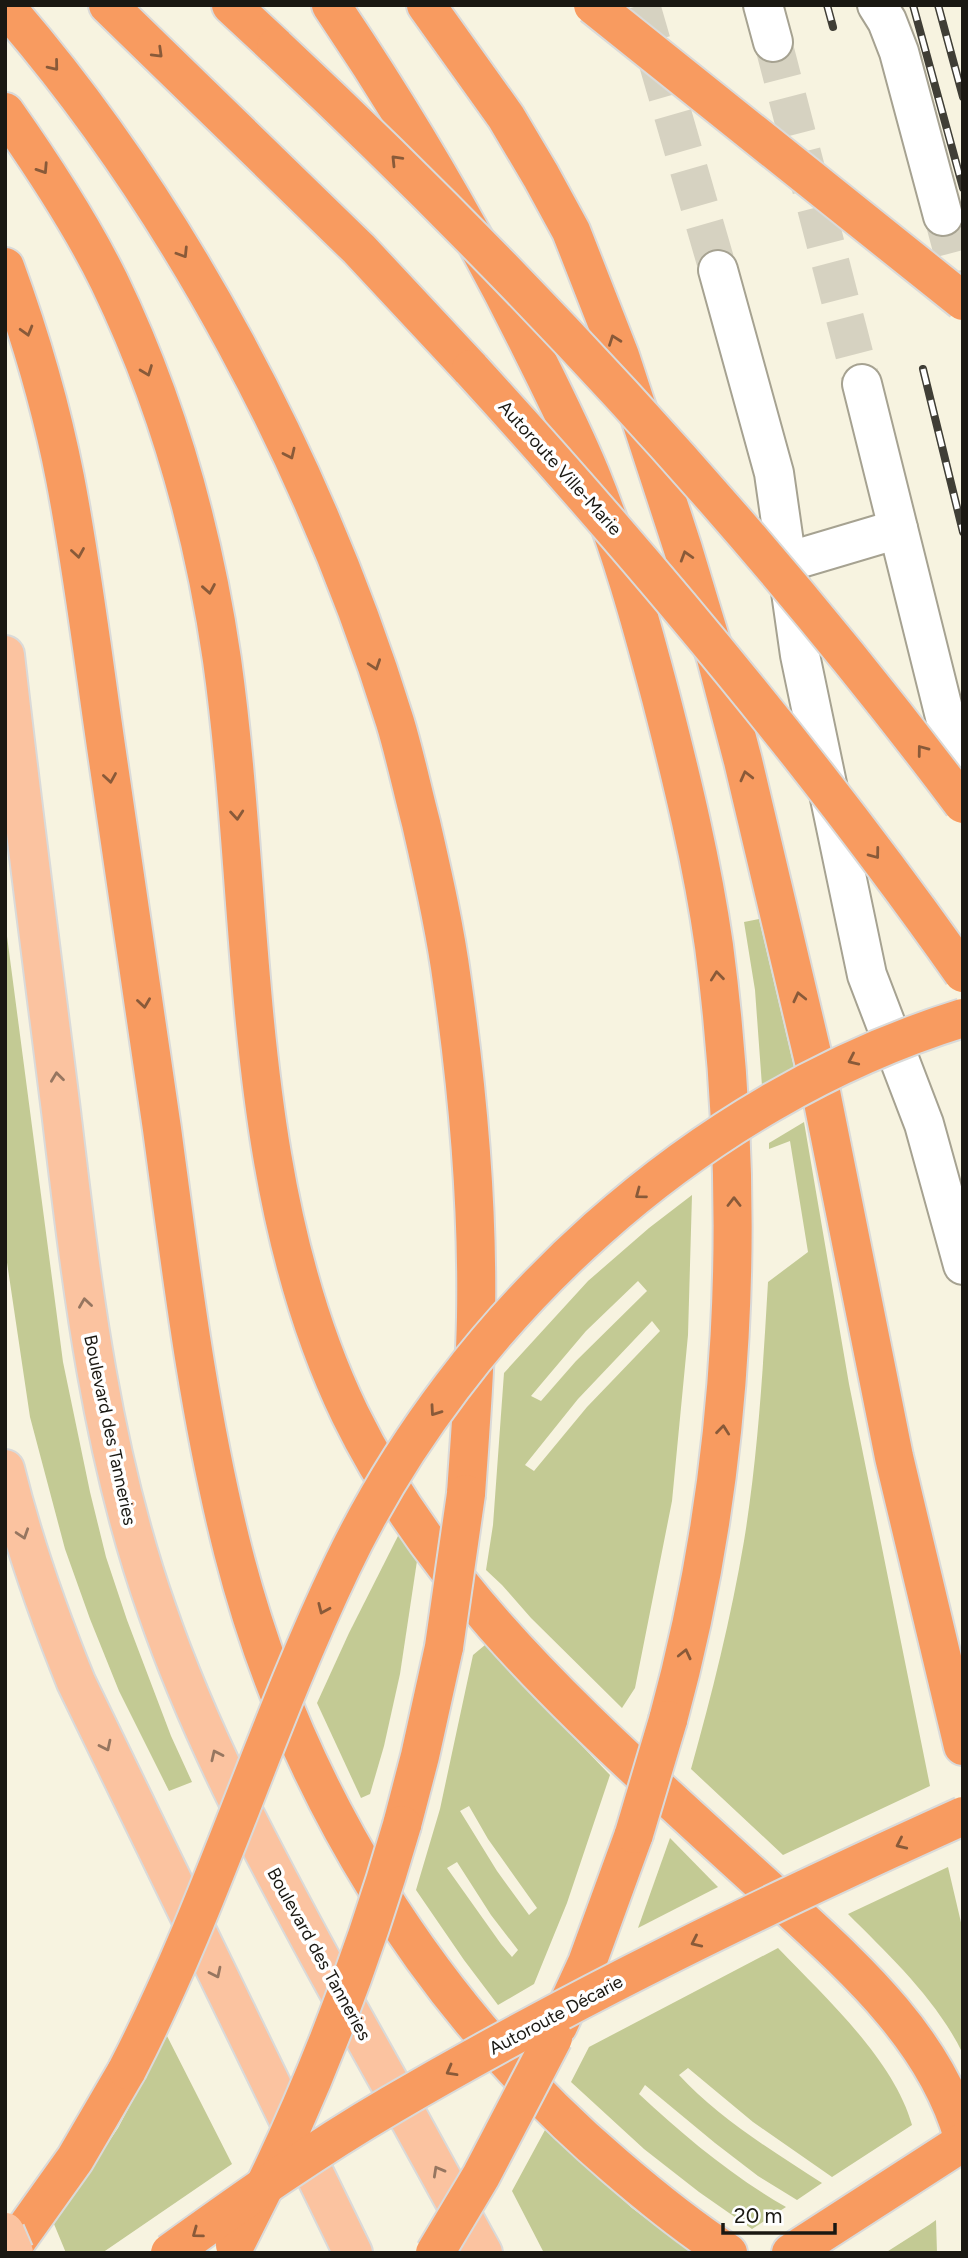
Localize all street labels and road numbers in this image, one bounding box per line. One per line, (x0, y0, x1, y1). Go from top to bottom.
street label: Autoroute Ville-Marie (494, 396, 626, 540)
street label: Boulevard des Tanneries (79, 1333, 141, 1527)
street label: Boulevard des Tanneries (262, 1864, 376, 2044)
street label: Autoroute Décarie (485, 1970, 627, 2060)

